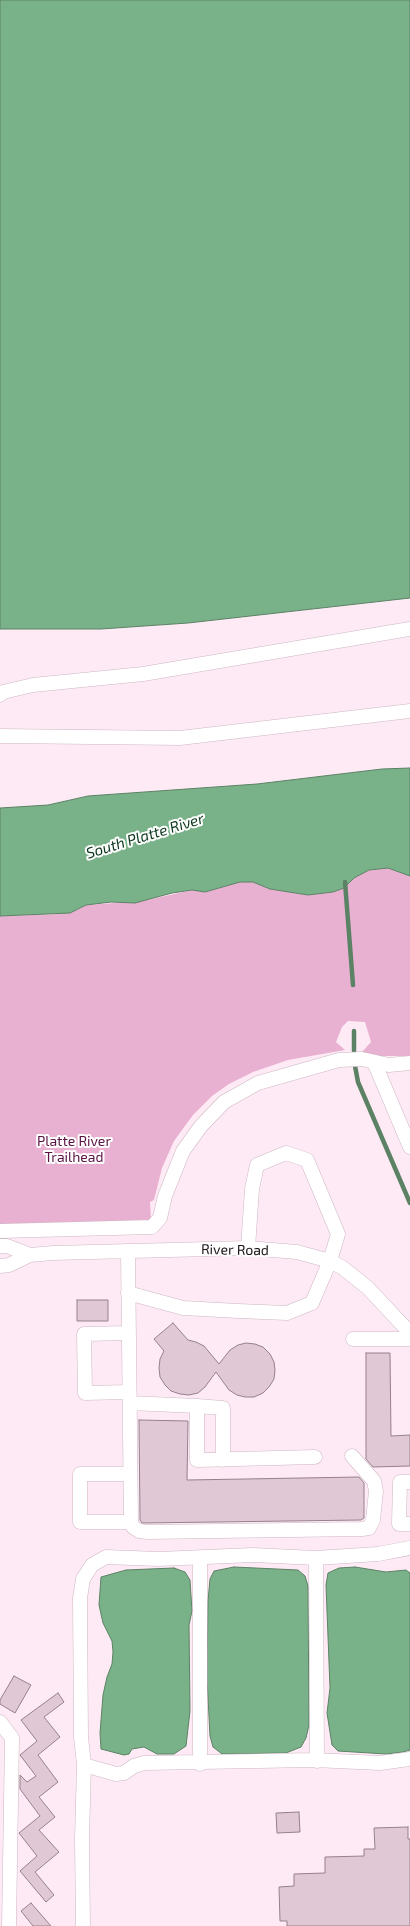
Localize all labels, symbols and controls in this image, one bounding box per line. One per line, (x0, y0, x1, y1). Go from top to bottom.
water label: South Platte River (84, 809, 206, 863)
park label: Platte River Trailhead (37, 1133, 111, 1166)
street label: River Road (201, 1241, 269, 1259)

